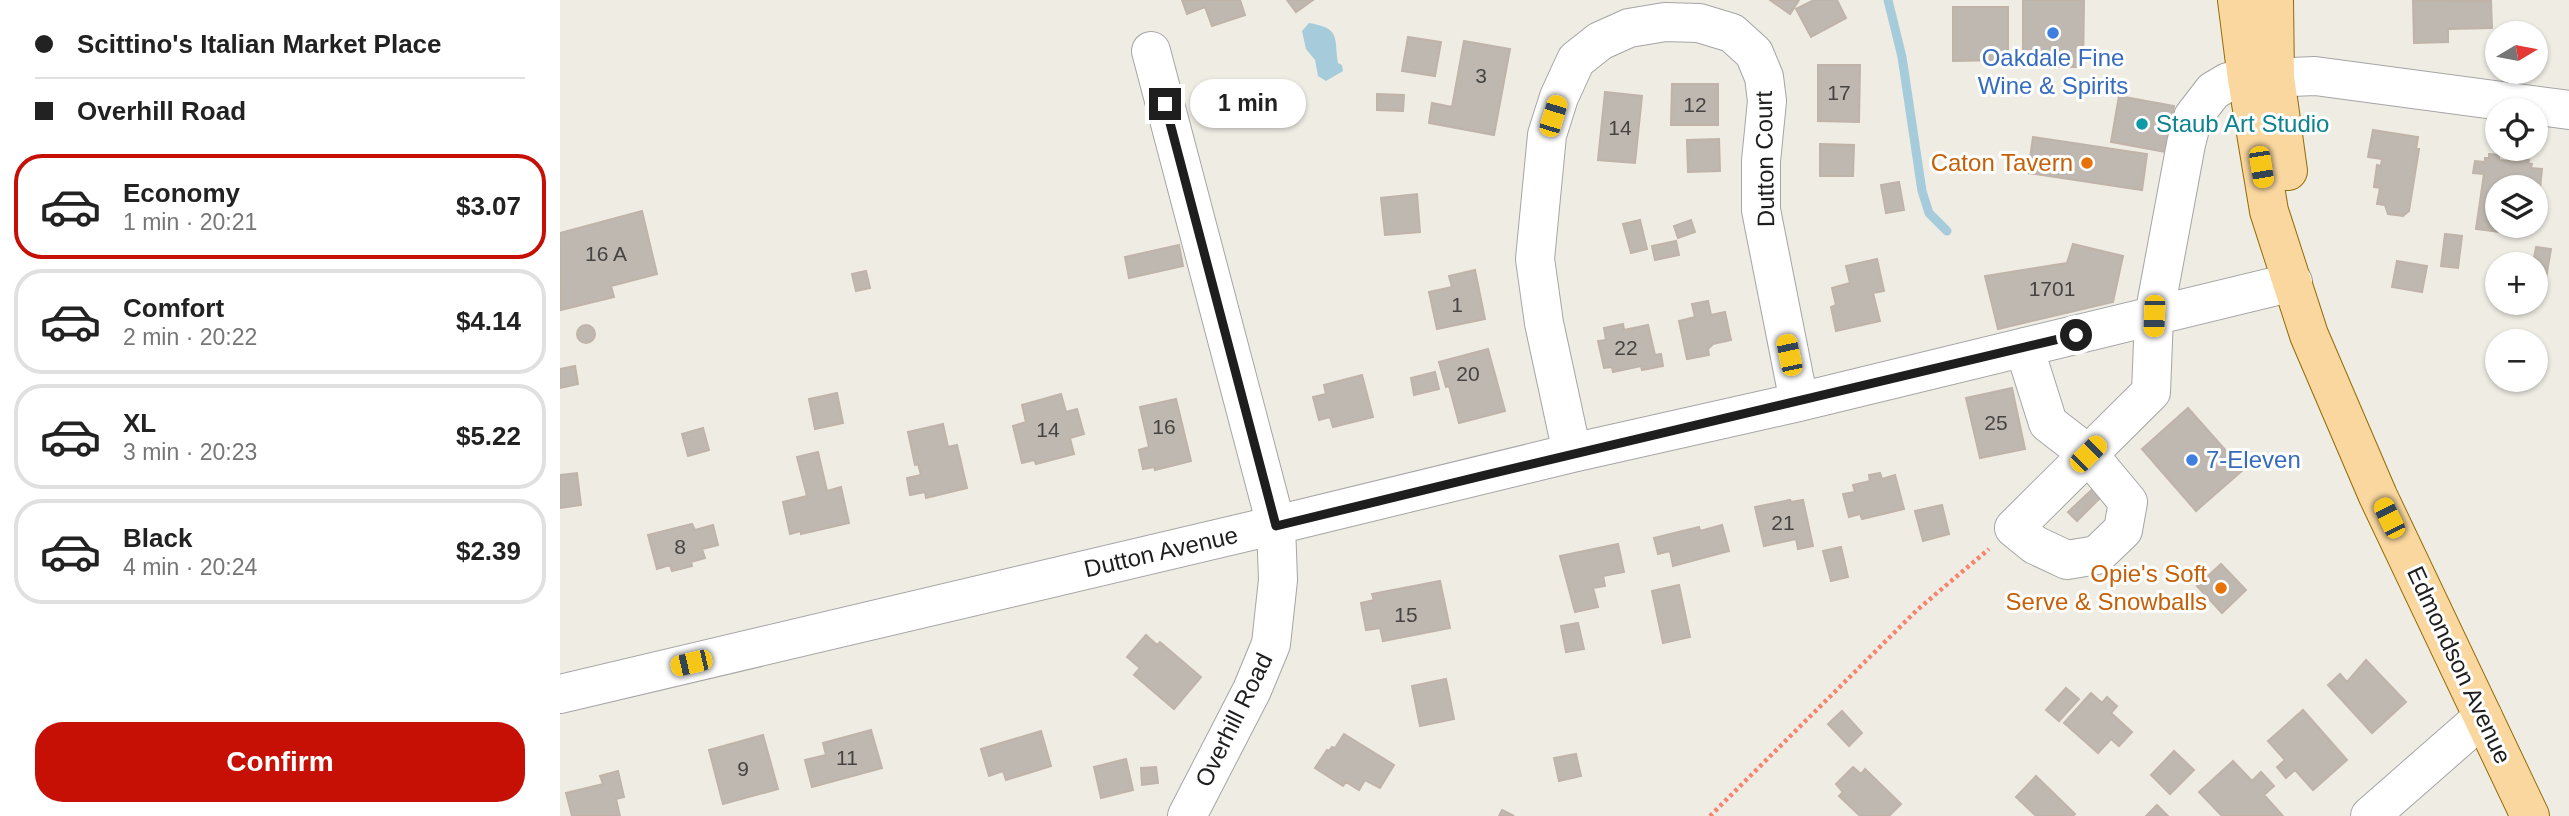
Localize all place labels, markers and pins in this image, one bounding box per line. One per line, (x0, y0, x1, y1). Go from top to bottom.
marker: Oakdale Fine Wine & Spirits (2045, 25, 2061, 41)
place label: Oakdale Fine Wine & Spirits (1978, 44, 2128, 99)
place label: Staub Art Studio (2156, 110, 2329, 137)
marker: Staub Art Studio (2134, 116, 2150, 132)
place label: Caton Tavern (1931, 149, 2073, 176)
marker: Caton Tavern (2079, 155, 2095, 171)
place label: 7-Eleven (2206, 446, 2301, 473)
marker: 7-Eleven (2184, 452, 2200, 468)
place label: Opie's Soft Serve & Snowballs (2006, 560, 2207, 615)
marker: Opie's Soft Serve & Snowballs (2213, 580, 2229, 596)

